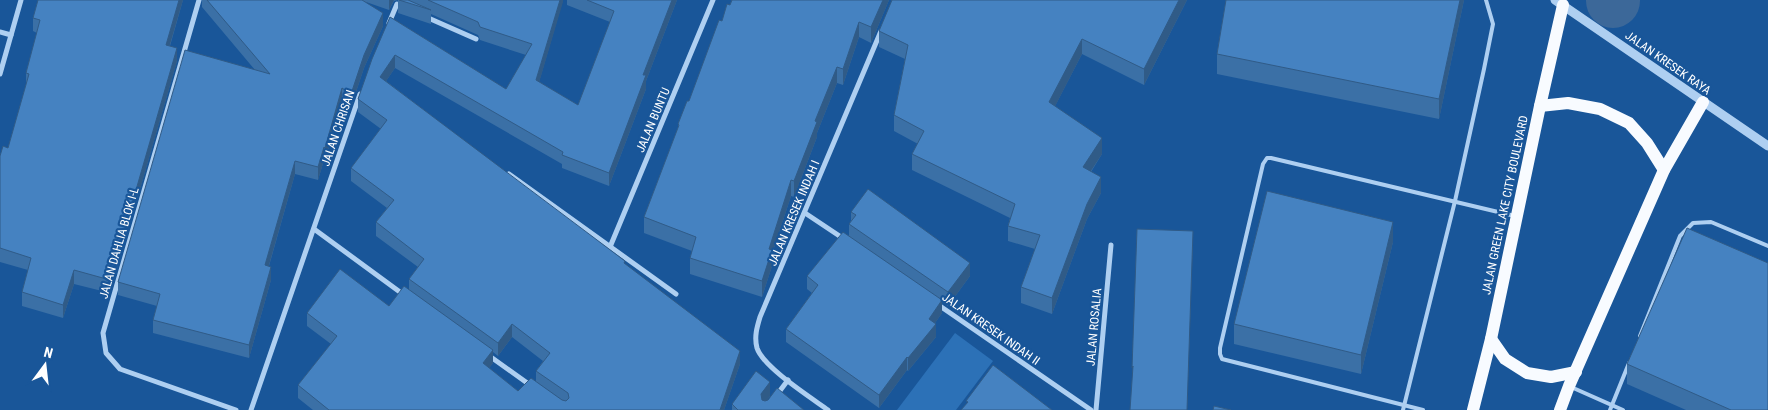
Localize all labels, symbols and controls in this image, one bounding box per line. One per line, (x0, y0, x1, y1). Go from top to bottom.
street label: JALAN KRESEK RAYA (1622, 28, 1714, 98)
street label: JALAN BUNTU (633, 85, 673, 155)
street label: JALAN CHRISAN (318, 88, 358, 168)
street label: JALAN GREEN LAKE CITY BOULEVARD (1479, 114, 1531, 296)
street label: JALAN KRESEK INDAH I (765, 158, 823, 268)
street label: JALAN DAHLIA BLOK I-L (96, 185, 142, 300)
street label: JALAN ROSALIA (1084, 287, 1104, 366)
street label: JALAN KRESEK INDAH II (939, 290, 1043, 368)
north arrow (20, 340, 70, 390)
text: N (42, 344, 55, 361)

